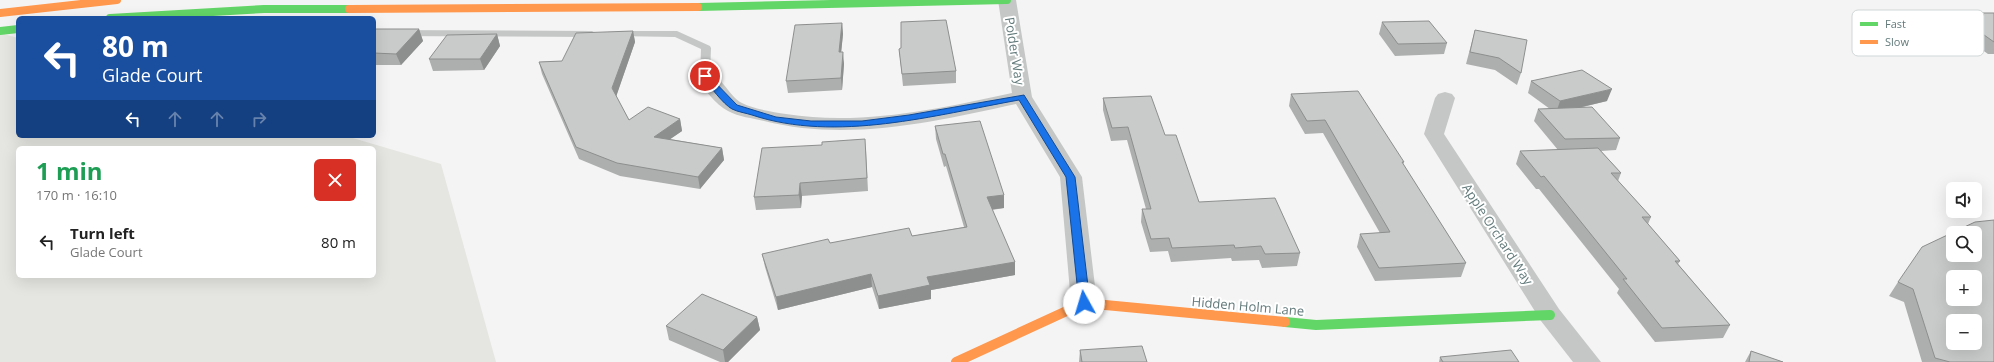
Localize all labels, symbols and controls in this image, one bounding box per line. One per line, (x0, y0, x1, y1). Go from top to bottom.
legend (1852, 10, 1984, 56)
street label: Polder Way (1001, 16, 1029, 87)
text: Fast (1885, 16, 1906, 31)
text: 80 m (102, 27, 169, 65)
icon: left (36, 32, 88, 84)
text: Slow (1885, 34, 1909, 49)
pin (688, 59, 722, 93)
text: Glade Court (102, 63, 202, 87)
icon: arrive (694, 65, 716, 87)
icon: left (122, 108, 144, 130)
icon: ahead (164, 108, 186, 130)
icon: ahead (206, 108, 228, 130)
icon: right (248, 108, 270, 130)
text: 1 min (36, 154, 103, 187)
button: close (314, 159, 356, 201)
street label: Apple Orchard Way (1459, 180, 1538, 289)
map controls (1946, 182, 1982, 350)
button: sound (1946, 182, 1982, 218)
text: 170 m · 16:10 (36, 186, 117, 204)
text: Turn left (70, 223, 135, 243)
button: search (1946, 226, 1982, 262)
icon: left (36, 231, 58, 253)
text: 80 m (321, 232, 356, 252)
text: Glade Court (70, 243, 143, 261)
button: + (1946, 270, 1982, 306)
position arrow (1063, 282, 1105, 324)
street label: Hidden Holm Lane (1191, 292, 1305, 320)
button: − (1946, 314, 1982, 350)

